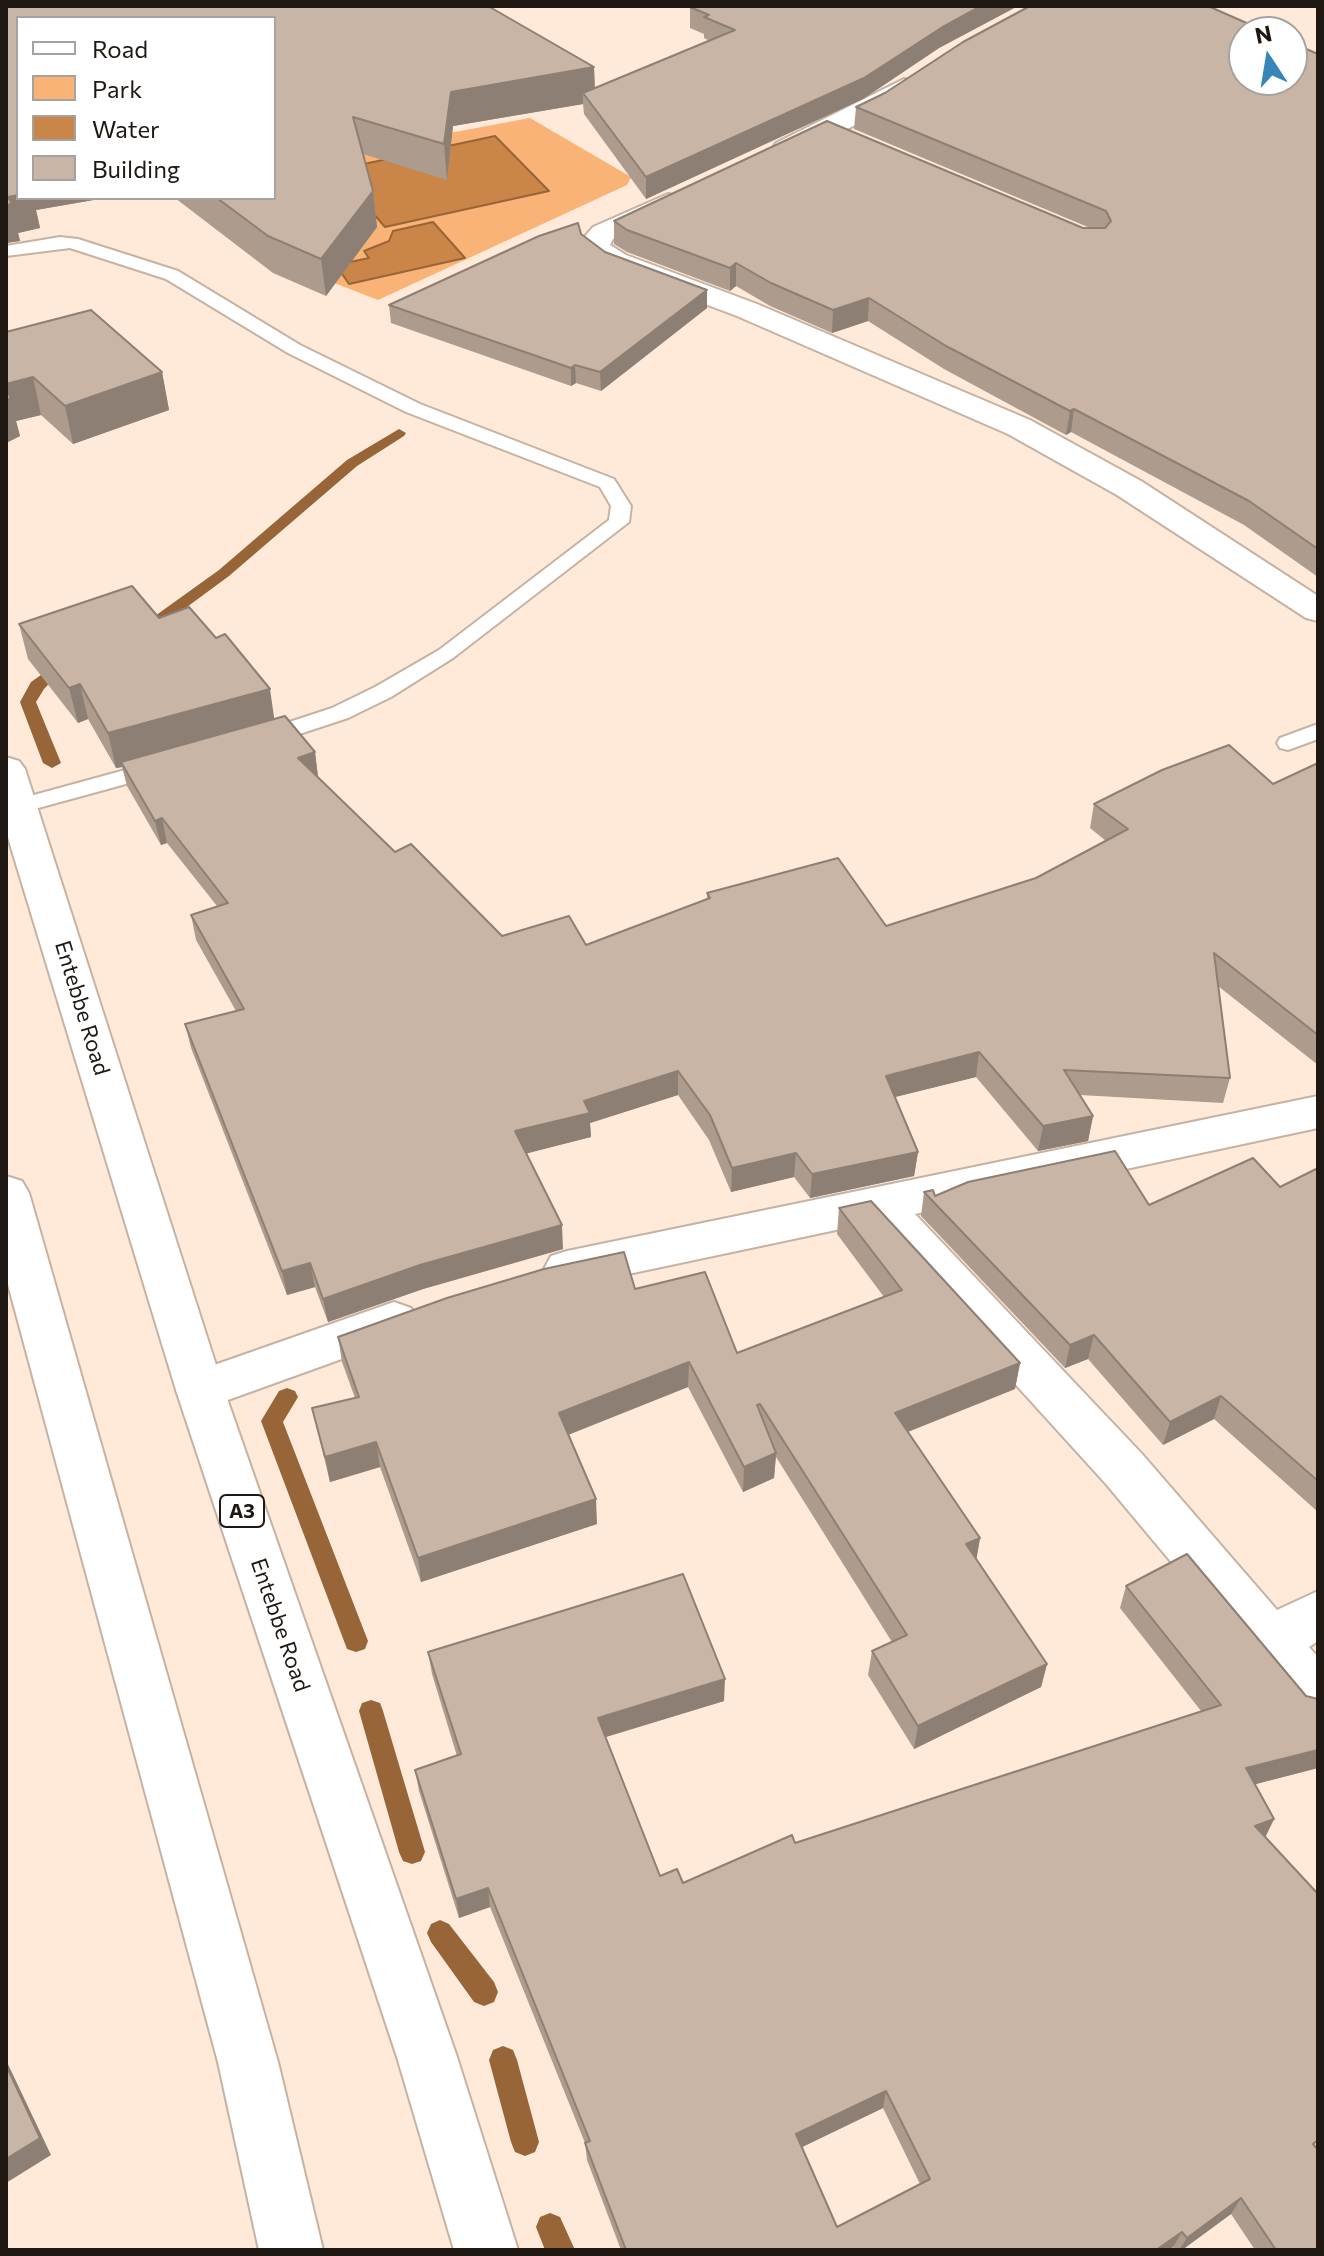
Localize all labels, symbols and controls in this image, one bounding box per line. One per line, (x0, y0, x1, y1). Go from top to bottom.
legend (16, 16, 276, 200)
north arrow (1228, 16, 1308, 96)
text: N (1252, 19, 1274, 49)
text: Road (92, 34, 148, 63)
text: Park (92, 74, 142, 103)
text: Water (92, 114, 160, 143)
text: Building (92, 154, 180, 183)
street label: Entebbe Road (49, 938, 115, 1078)
road number: A3 (220, 1495, 264, 1527)
street label: Entebbe Road (245, 1555, 315, 1695)

